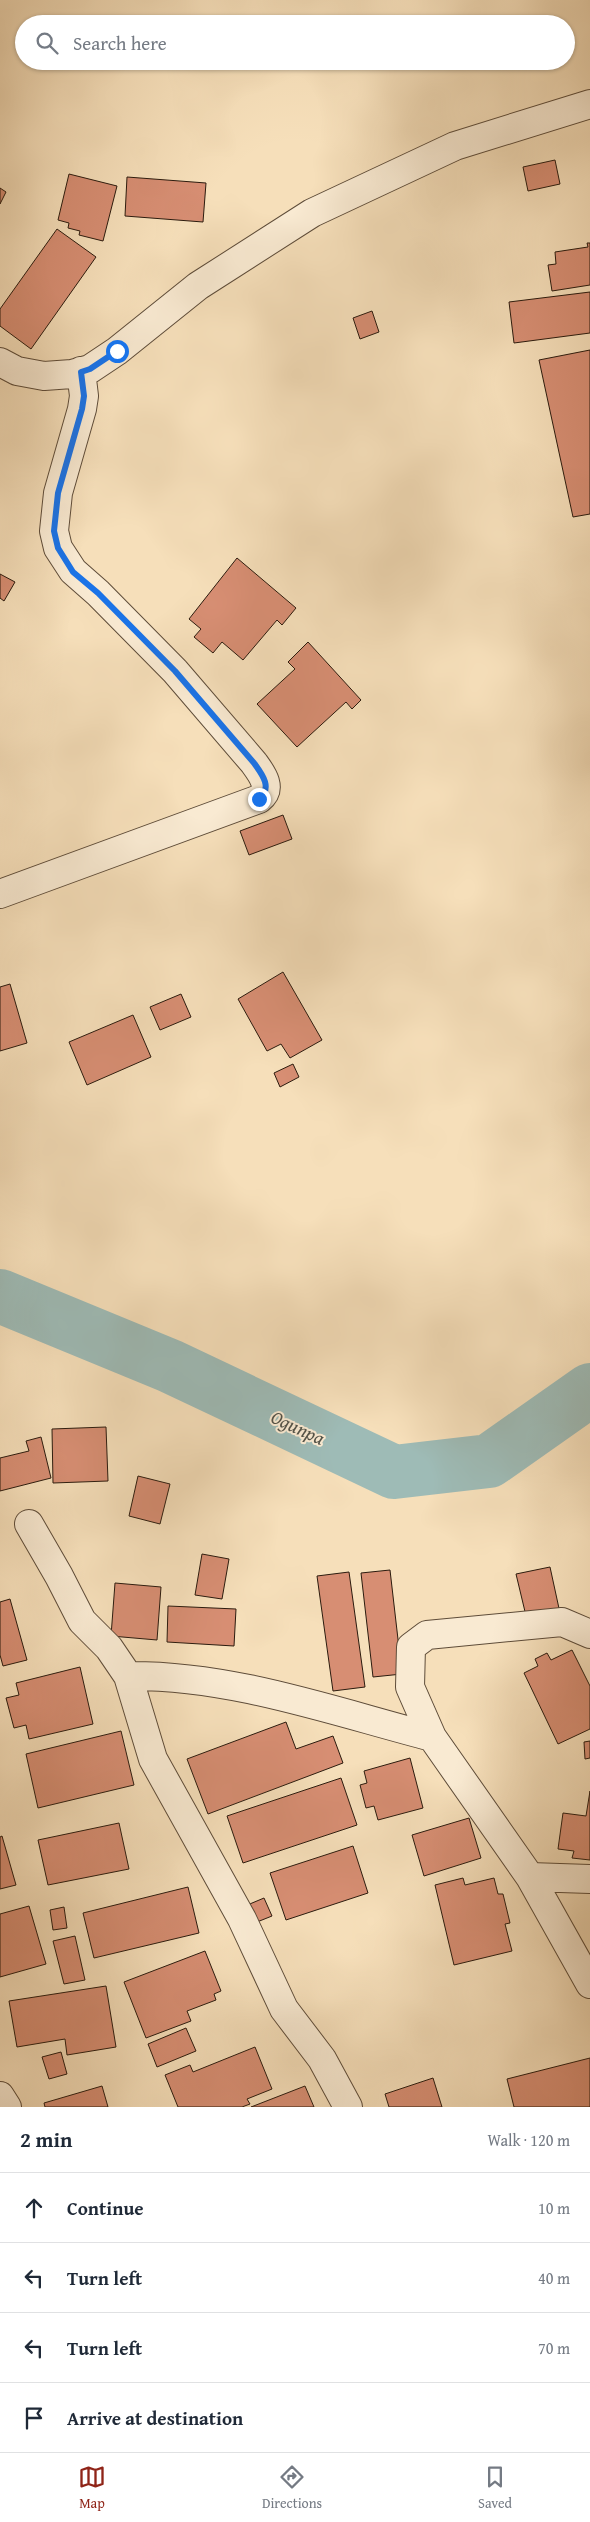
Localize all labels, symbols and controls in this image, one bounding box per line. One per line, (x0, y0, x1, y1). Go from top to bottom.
search box (15, 15, 575, 70)
icon: search (33, 29, 61, 57)
text: Search here (73, 29, 167, 57)
route start (106, 340, 129, 363)
route end (248, 788, 271, 811)
water label: Ogunpa (267, 1402, 330, 1452)
text: 2 min (20, 2124, 72, 2155)
text: Walk · 120 m (487, 2128, 570, 2152)
icon: ahead (20, 2194, 48, 2222)
text: Continue (67, 2194, 144, 2222)
text: 10 m (538, 2196, 570, 2220)
icon: left (20, 2264, 48, 2292)
text: Turn left (67, 2264, 142, 2292)
text: 40 m (538, 2266, 570, 2290)
icon: left (20, 2334, 48, 2362)
text: Turn left (67, 2334, 142, 2362)
text: 70 m (538, 2336, 570, 2360)
icon: arrive (20, 2404, 48, 2432)
text: Arrive at destination (67, 2404, 243, 2432)
tab: Map (78, 2463, 106, 2513)
tab: Directions (262, 2463, 322, 2513)
tab: Saved (478, 2463, 512, 2513)

